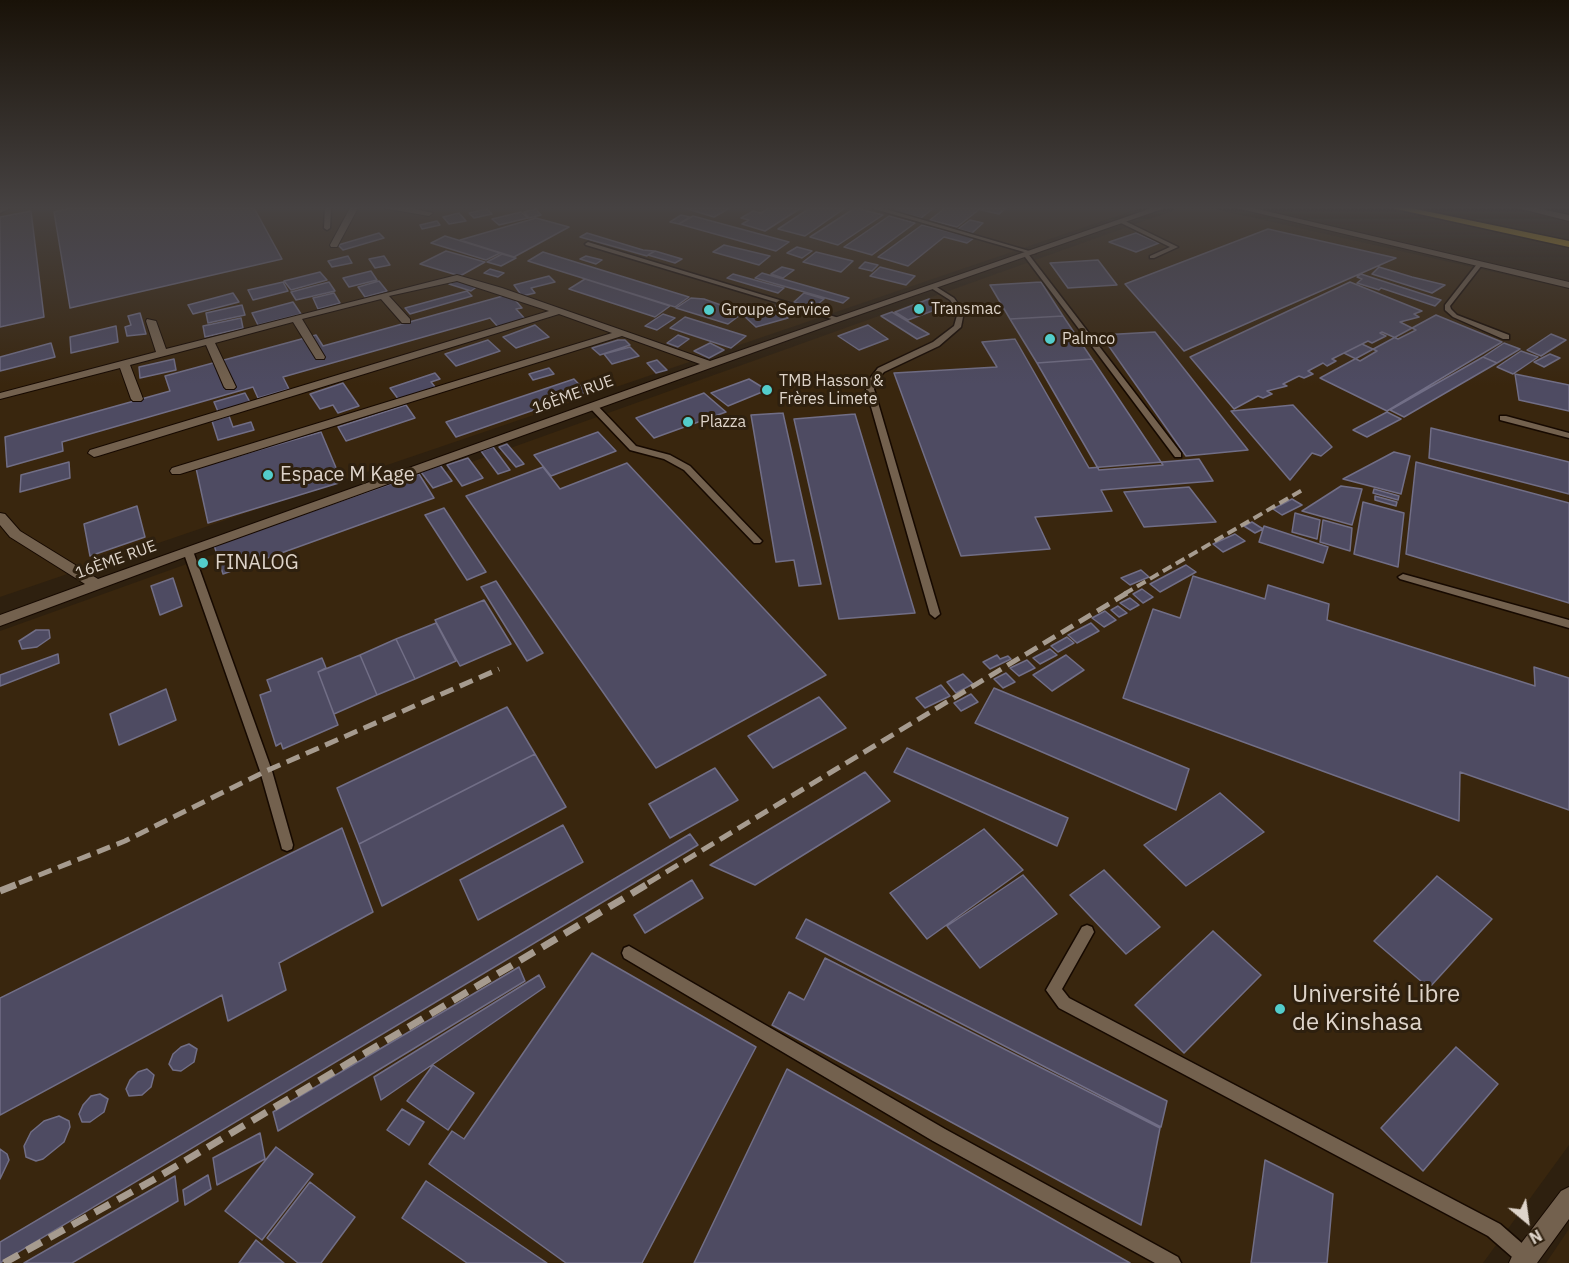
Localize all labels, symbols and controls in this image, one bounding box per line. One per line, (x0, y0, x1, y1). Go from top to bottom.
place label: Transmac (931, 299, 1001, 319)
place label: Groupe Service (721, 300, 831, 320)
marker: Transmac (912, 302, 926, 316)
marker: Groupe Service (702, 303, 716, 317)
place label: Palmco (1062, 329, 1115, 349)
marker: Palmco (1043, 332, 1057, 346)
street label: 16ÈME RUE (530, 371, 616, 419)
place label: TMB Hasson & Frères Limete (779, 371, 884, 409)
marker: TMB Hasson & Frères Limete (760, 383, 774, 397)
place label: Plazza (700, 412, 746, 432)
marker: Plazza (681, 415, 695, 429)
place label: Espace M Kage (280, 463, 415, 487)
marker: Espace M Kage (261, 468, 275, 482)
street label: 16ÈME RUE (73, 536, 159, 584)
place label: FINALOG (215, 551, 299, 575)
marker: FINALOG (196, 556, 210, 570)
place label: Université Libre de Kinshasa (1292, 981, 1460, 1037)
marker: Université Libre de Kinshasa (1273, 1002, 1287, 1016)
north arrow (1497, 1191, 1557, 1251)
text: N (1526, 1225, 1546, 1248)

